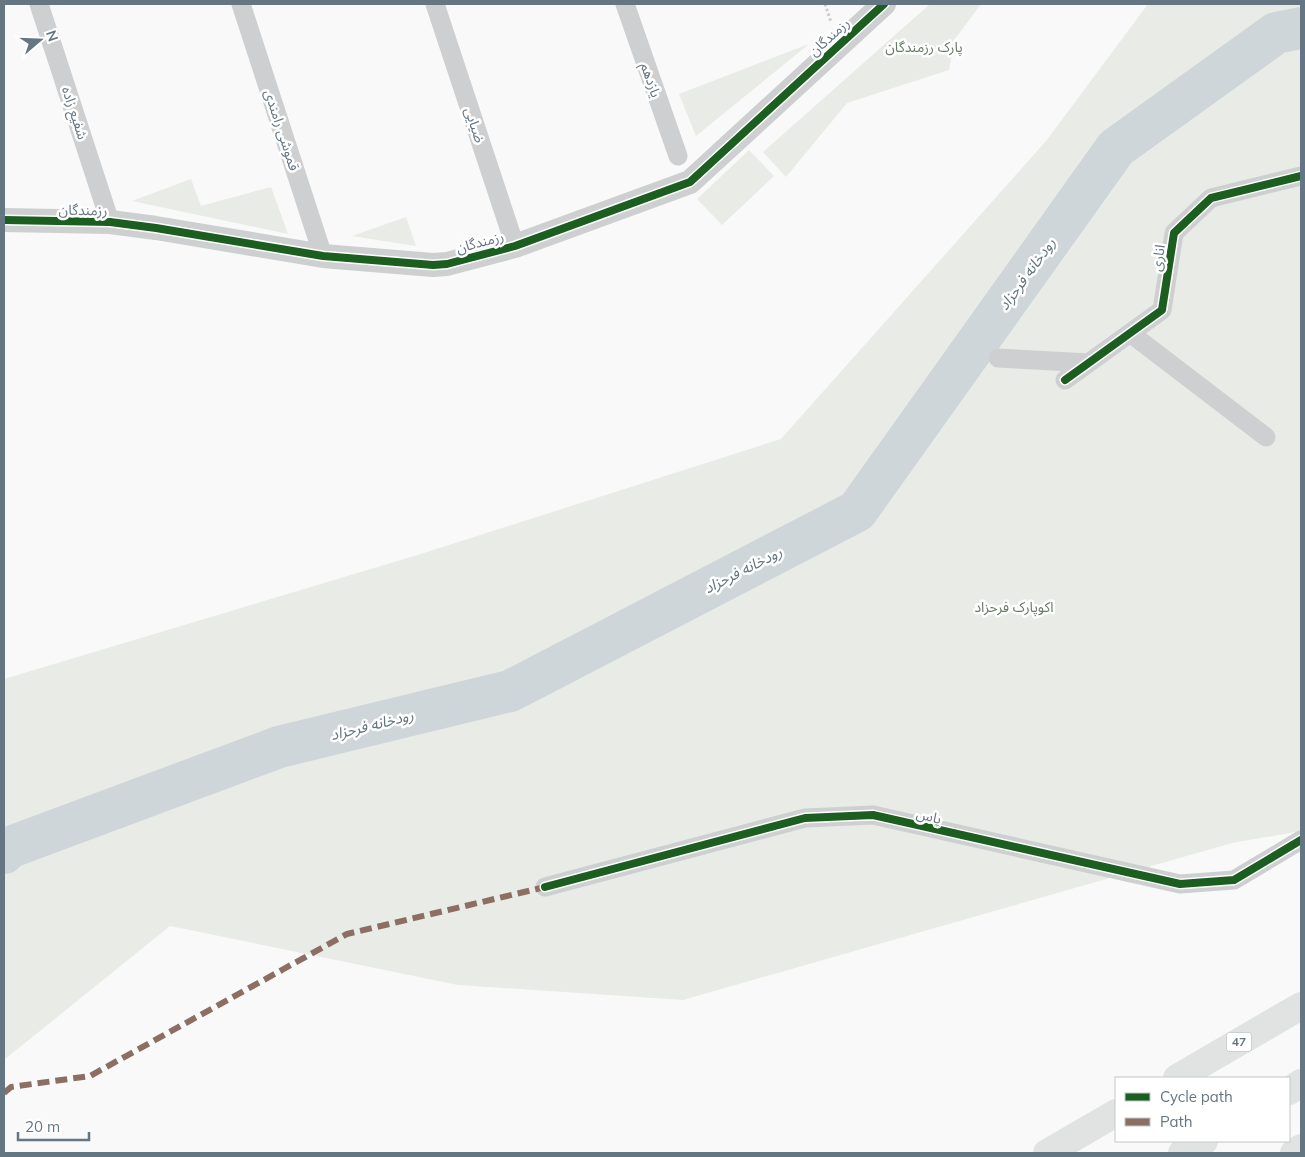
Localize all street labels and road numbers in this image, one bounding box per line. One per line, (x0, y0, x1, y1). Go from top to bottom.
street label: رزمندگان (805, 14, 853, 60)
street label: یازدهم (635, 60, 665, 100)
street label: شفیع زاده (56, 84, 92, 142)
street label: قموشی رامندی (260, 87, 304, 173)
street label: ضیایی (461, 105, 489, 145)
street label: رزمندگان (58, 201, 108, 219)
street label: رزمندگان (454, 227, 506, 257)
street label: اناری (1147, 243, 1169, 273)
street label: یاس (915, 804, 943, 828)
road number: 47 (1226, 1032, 1252, 1052)

